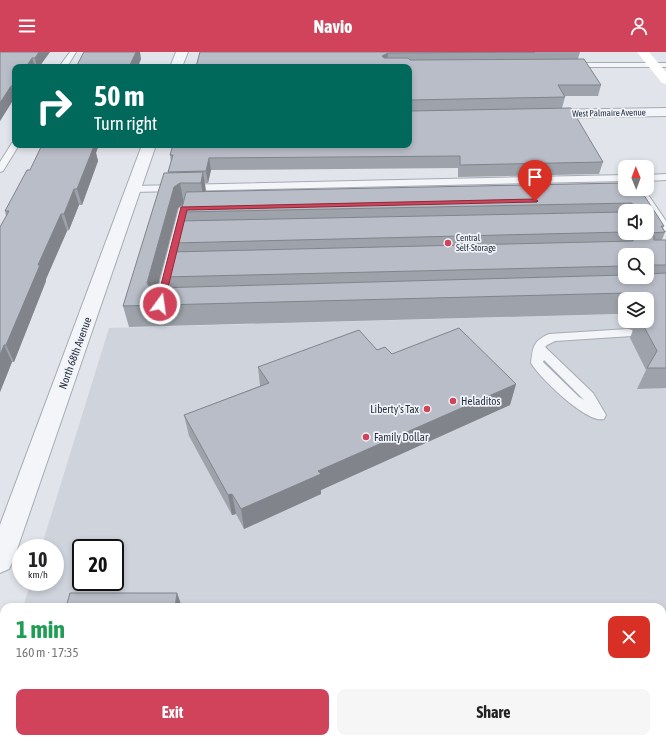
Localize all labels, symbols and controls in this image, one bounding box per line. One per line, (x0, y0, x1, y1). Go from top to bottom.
icon: menu (16, 15, 38, 37)
icon: person (628, 15, 650, 37)
text: Navio (313, 16, 353, 37)
icon: right (28, 80, 80, 132)
text: 50 m (94, 80, 144, 112)
street label: West Palmaire Avenue (572, 107, 646, 119)
text: Turn right (94, 113, 157, 134)
pin (518, 160, 552, 201)
north arrow (618, 160, 654, 196)
map controls (618, 160, 654, 328)
icon: arrive (524, 166, 546, 188)
button: sound (618, 204, 654, 240)
place label: Central Self-Storage (456, 233, 496, 253)
marker: Central Self-Storage (443, 238, 453, 248)
button: search (618, 248, 654, 284)
position arrow (139, 283, 181, 325)
button: layers (618, 292, 654, 328)
street label: North 68th Avenue (56, 315, 94, 391)
place label: Heladitos (461, 395, 500, 407)
marker: Heladitos (448, 396, 458, 406)
place label: Liberty's Tax (370, 403, 420, 415)
marker: Liberty's Tax (422, 404, 432, 414)
place label: Family Dollar (374, 431, 429, 443)
marker: Family Dollar (361, 432, 371, 442)
speed limit sign: 20 (72, 539, 124, 591)
text: 10 (29, 548, 47, 571)
text: km/h (28, 569, 48, 580)
text: 1 min (16, 616, 65, 643)
button: close (608, 616, 650, 658)
text: 160 m · 17:35 (16, 645, 79, 660)
button: Exit (16, 689, 329, 735)
button: Share (337, 689, 650, 735)

